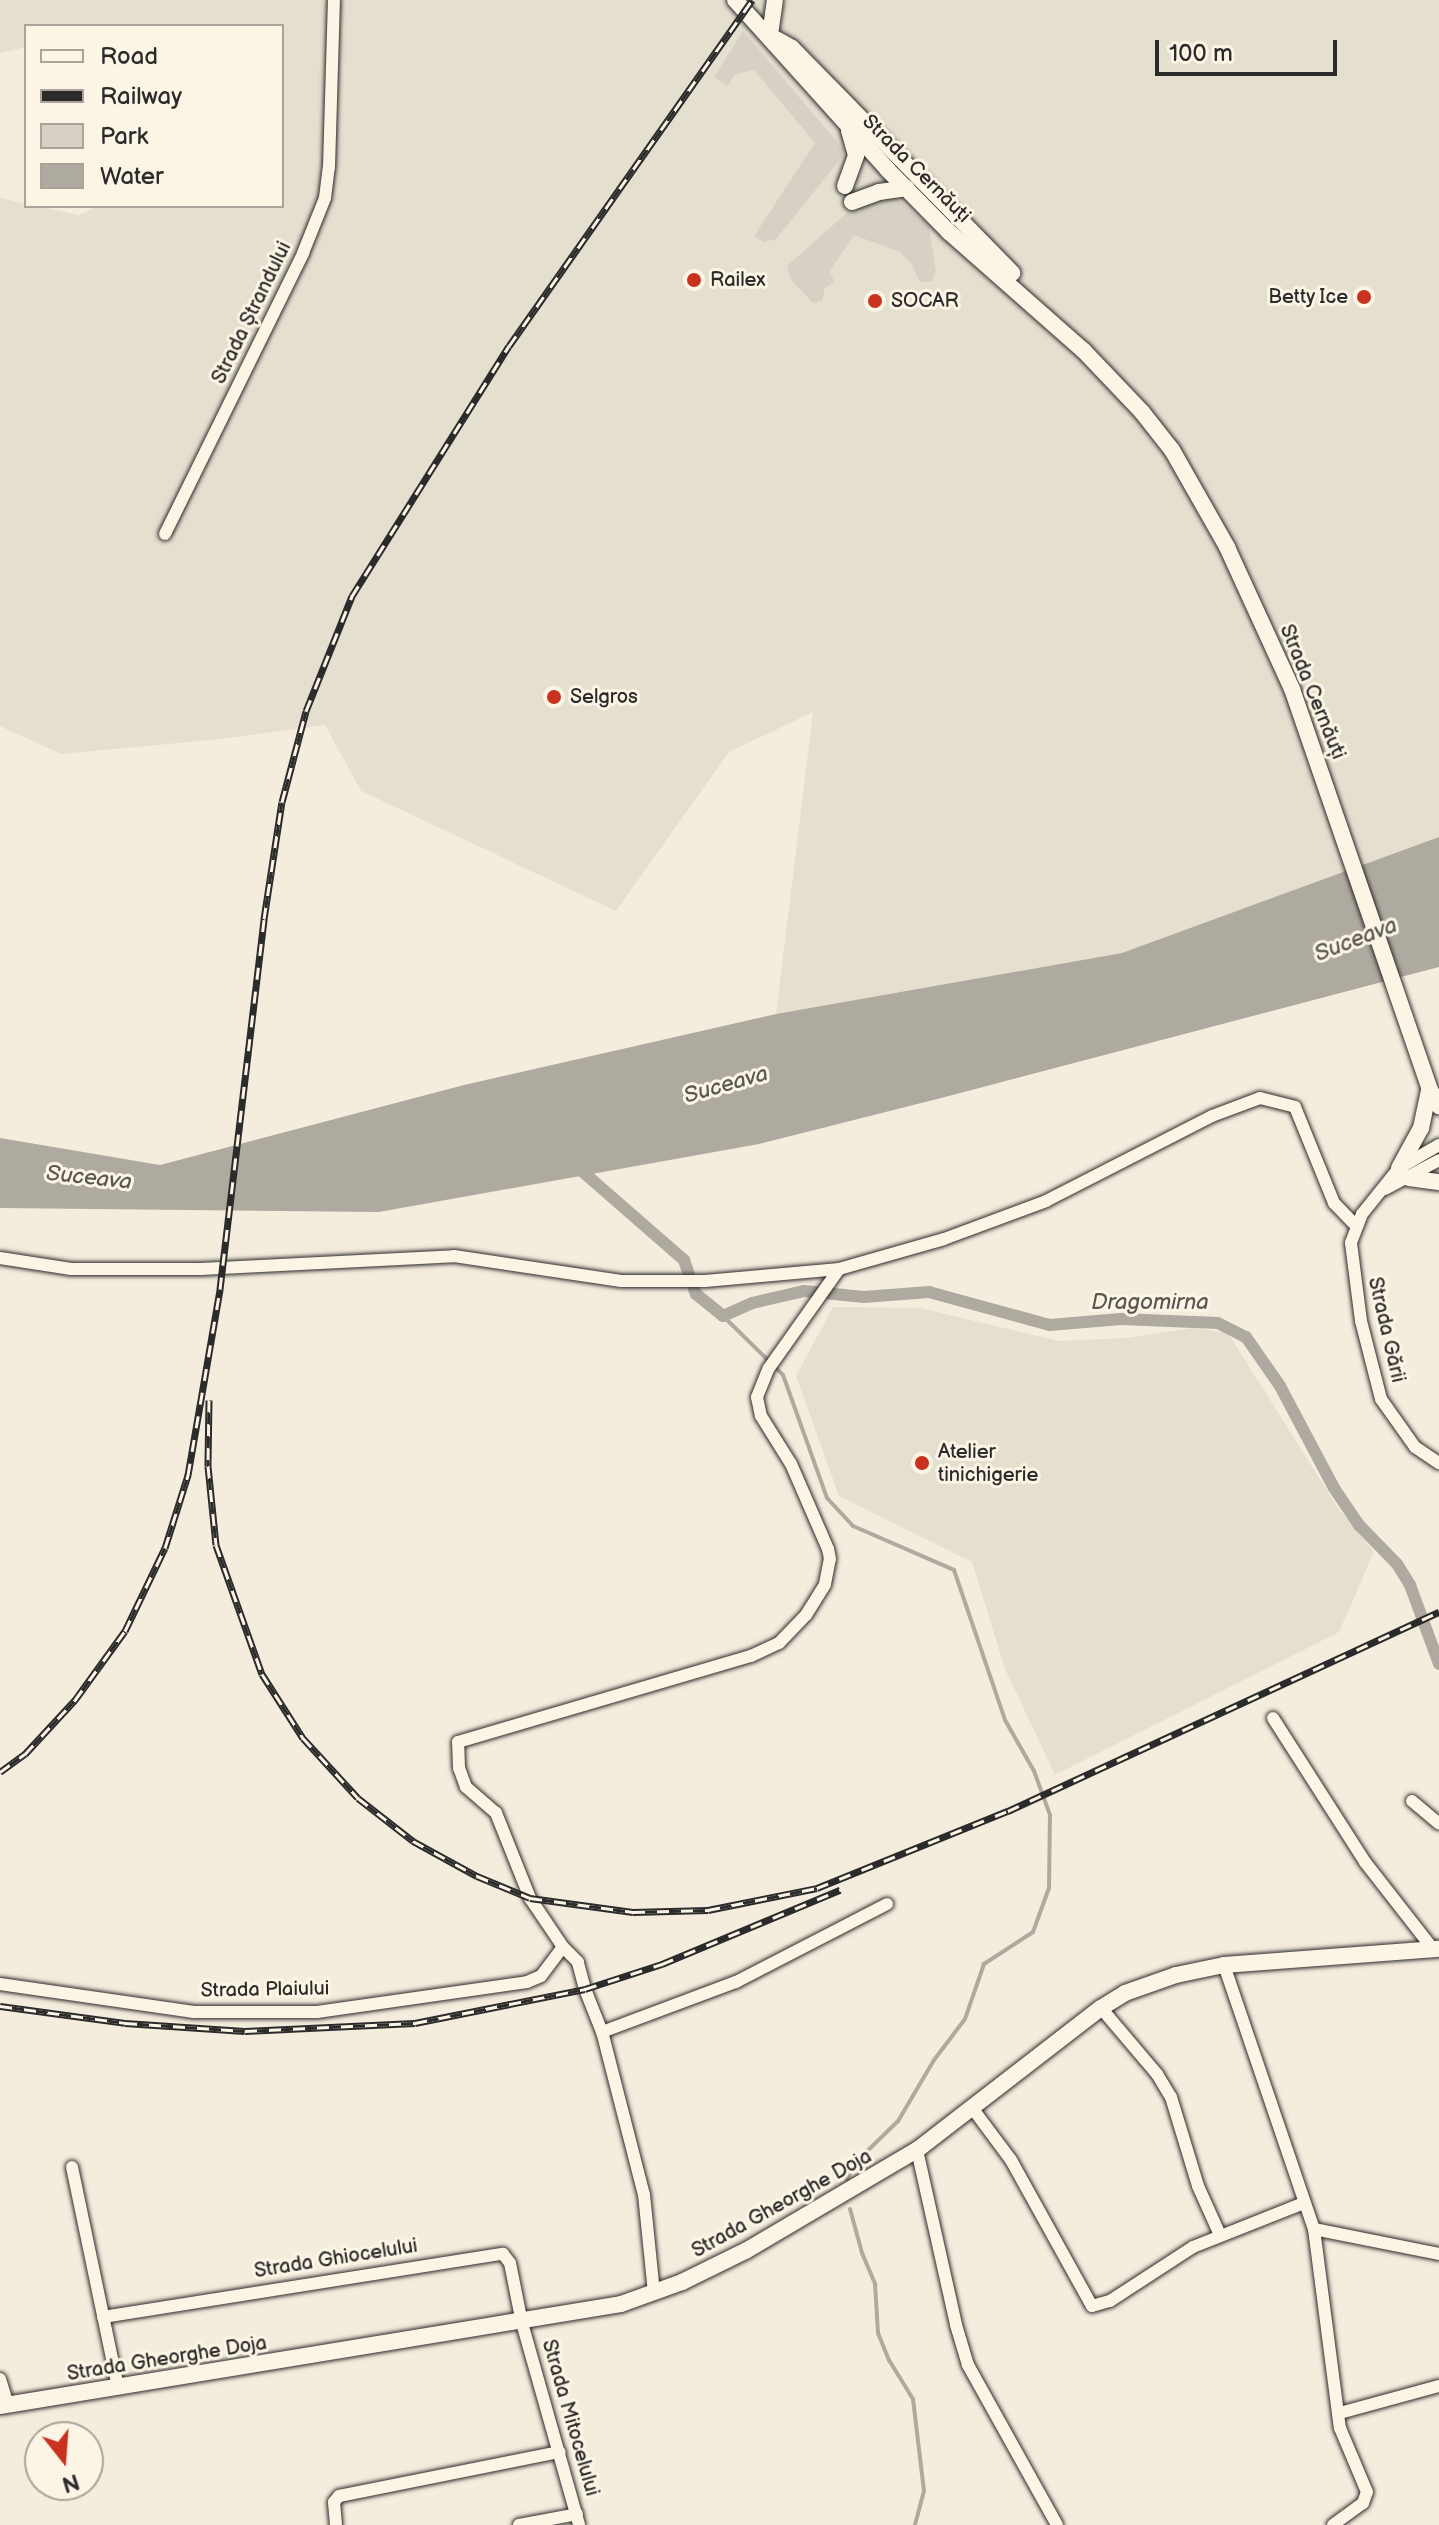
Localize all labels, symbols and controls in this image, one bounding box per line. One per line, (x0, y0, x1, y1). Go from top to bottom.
legend (24, 24, 284, 208)
scale bar (1159, 24, 1341, 74)
text: 100 m (1169, 39, 1233, 68)
text: Road (100, 42, 158, 71)
text: Railway (100, 82, 182, 111)
street label: Strada Cernăuți (857, 110, 975, 228)
text: Park (100, 122, 148, 151)
text: Water (100, 162, 164, 191)
street label: Strada Ștrandului (207, 238, 297, 388)
place label: Railex (710, 268, 765, 292)
marker: Railex (685, 271, 703, 289)
place label: Betty Ice (1267, 285, 1348, 309)
marker: Betty Ice (1355, 288, 1373, 306)
place label: SOCAR (891, 289, 959, 313)
marker: SOCAR (866, 292, 884, 310)
street label: Strada Cernăuți (1274, 621, 1350, 763)
place label: Selgros (570, 685, 638, 709)
marker: Selgros (545, 688, 563, 706)
water label: Suceava (1311, 912, 1401, 968)
water label: Suceava (681, 1060, 771, 1110)
water label: Suceava (45, 1160, 133, 1196)
street label: Strada Gării (1362, 1275, 1410, 1385)
water label: Dragomirna (1091, 1290, 1209, 1316)
place label: Atelier tinichigerie (938, 1440, 1038, 1487)
marker: Atelier tinichigerie (913, 1454, 931, 1472)
street label: Strada Plaiului (200, 1977, 330, 2003)
street label: Strada Gheorghe Doja (688, 2145, 876, 2263)
street label: Strada Ghiocelului (253, 2234, 419, 2284)
street label: Strada Gheorghe Doja (65, 2331, 269, 2387)
street label: Strada Mitocelului (536, 2337, 604, 2499)
north arrow (24, 2421, 104, 2501)
text: N (59, 2467, 82, 2498)

